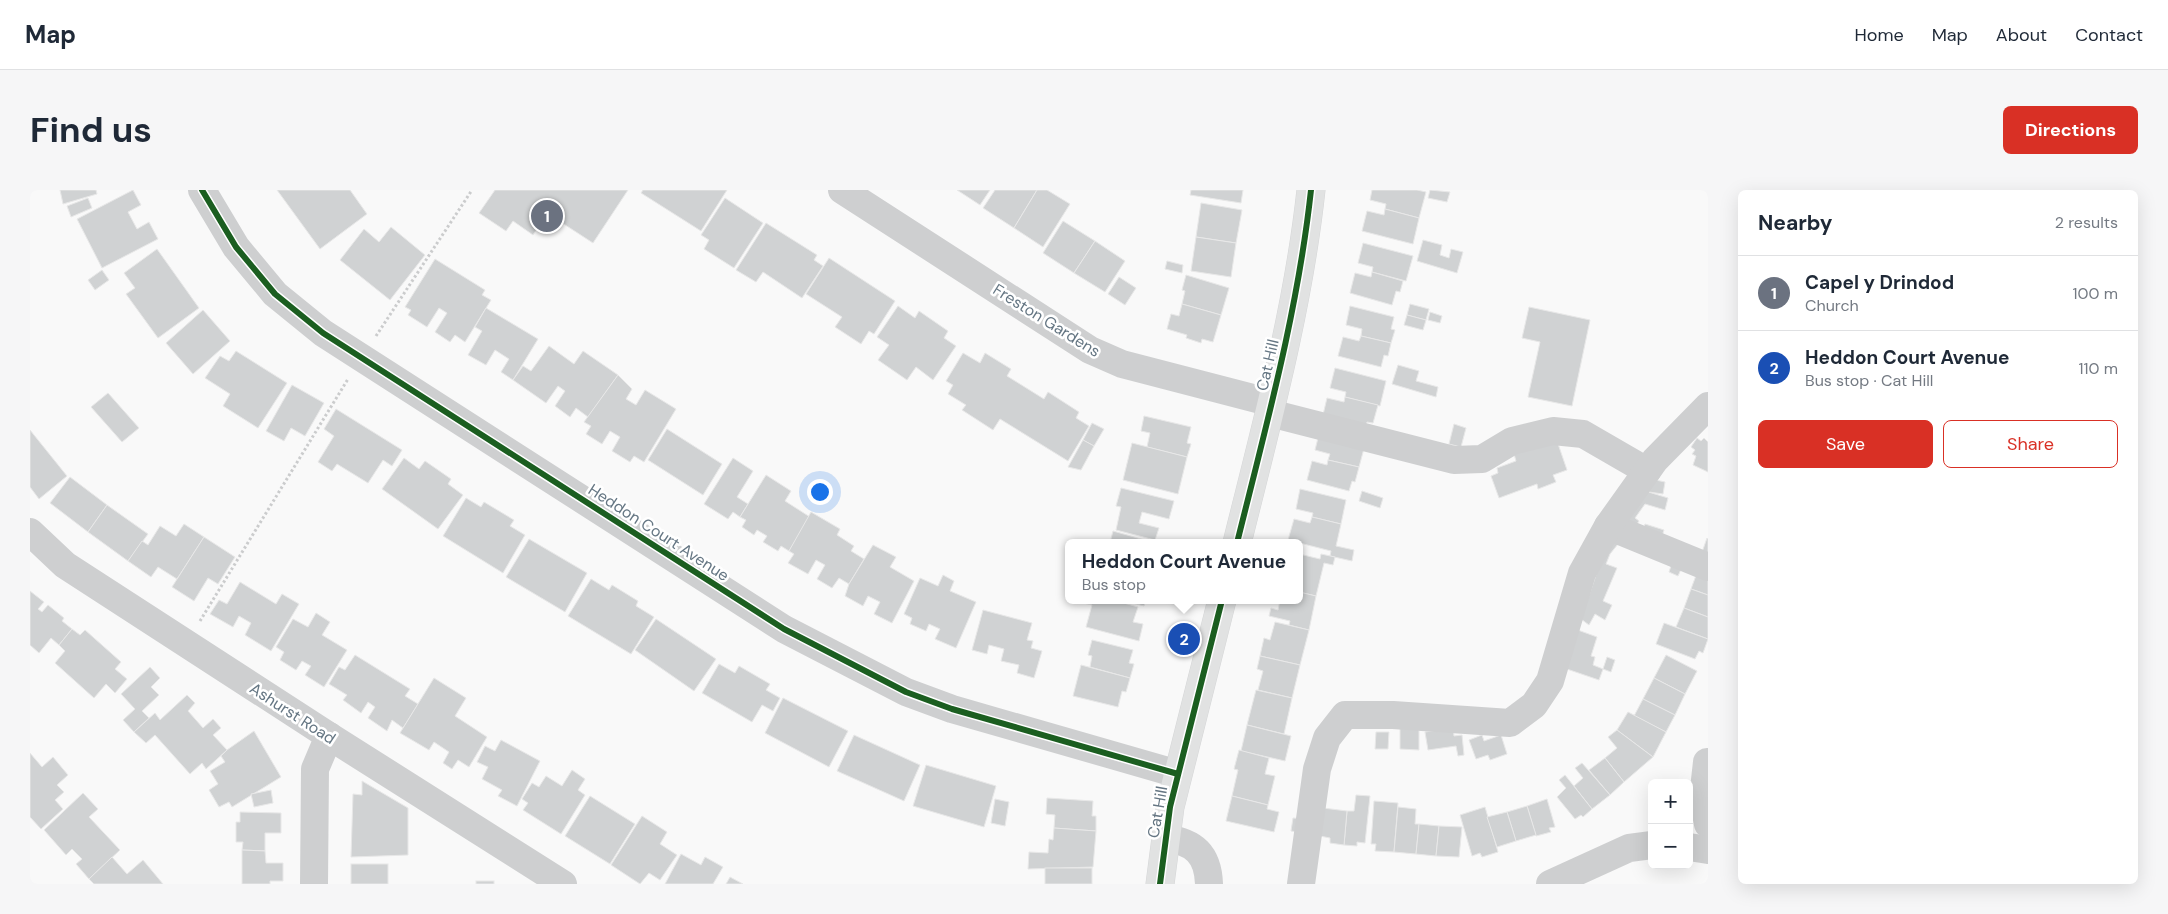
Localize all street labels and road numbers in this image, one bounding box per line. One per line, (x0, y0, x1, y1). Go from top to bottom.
street label: Freston Gardens (989, 279, 1104, 362)
street label: Cat Hill (1251, 337, 1284, 393)
street label: Heddon Court Avenue (584, 479, 733, 586)
street label: Ashurst Road (246, 678, 340, 749)
street label: Cat Hill (1143, 784, 1172, 840)

